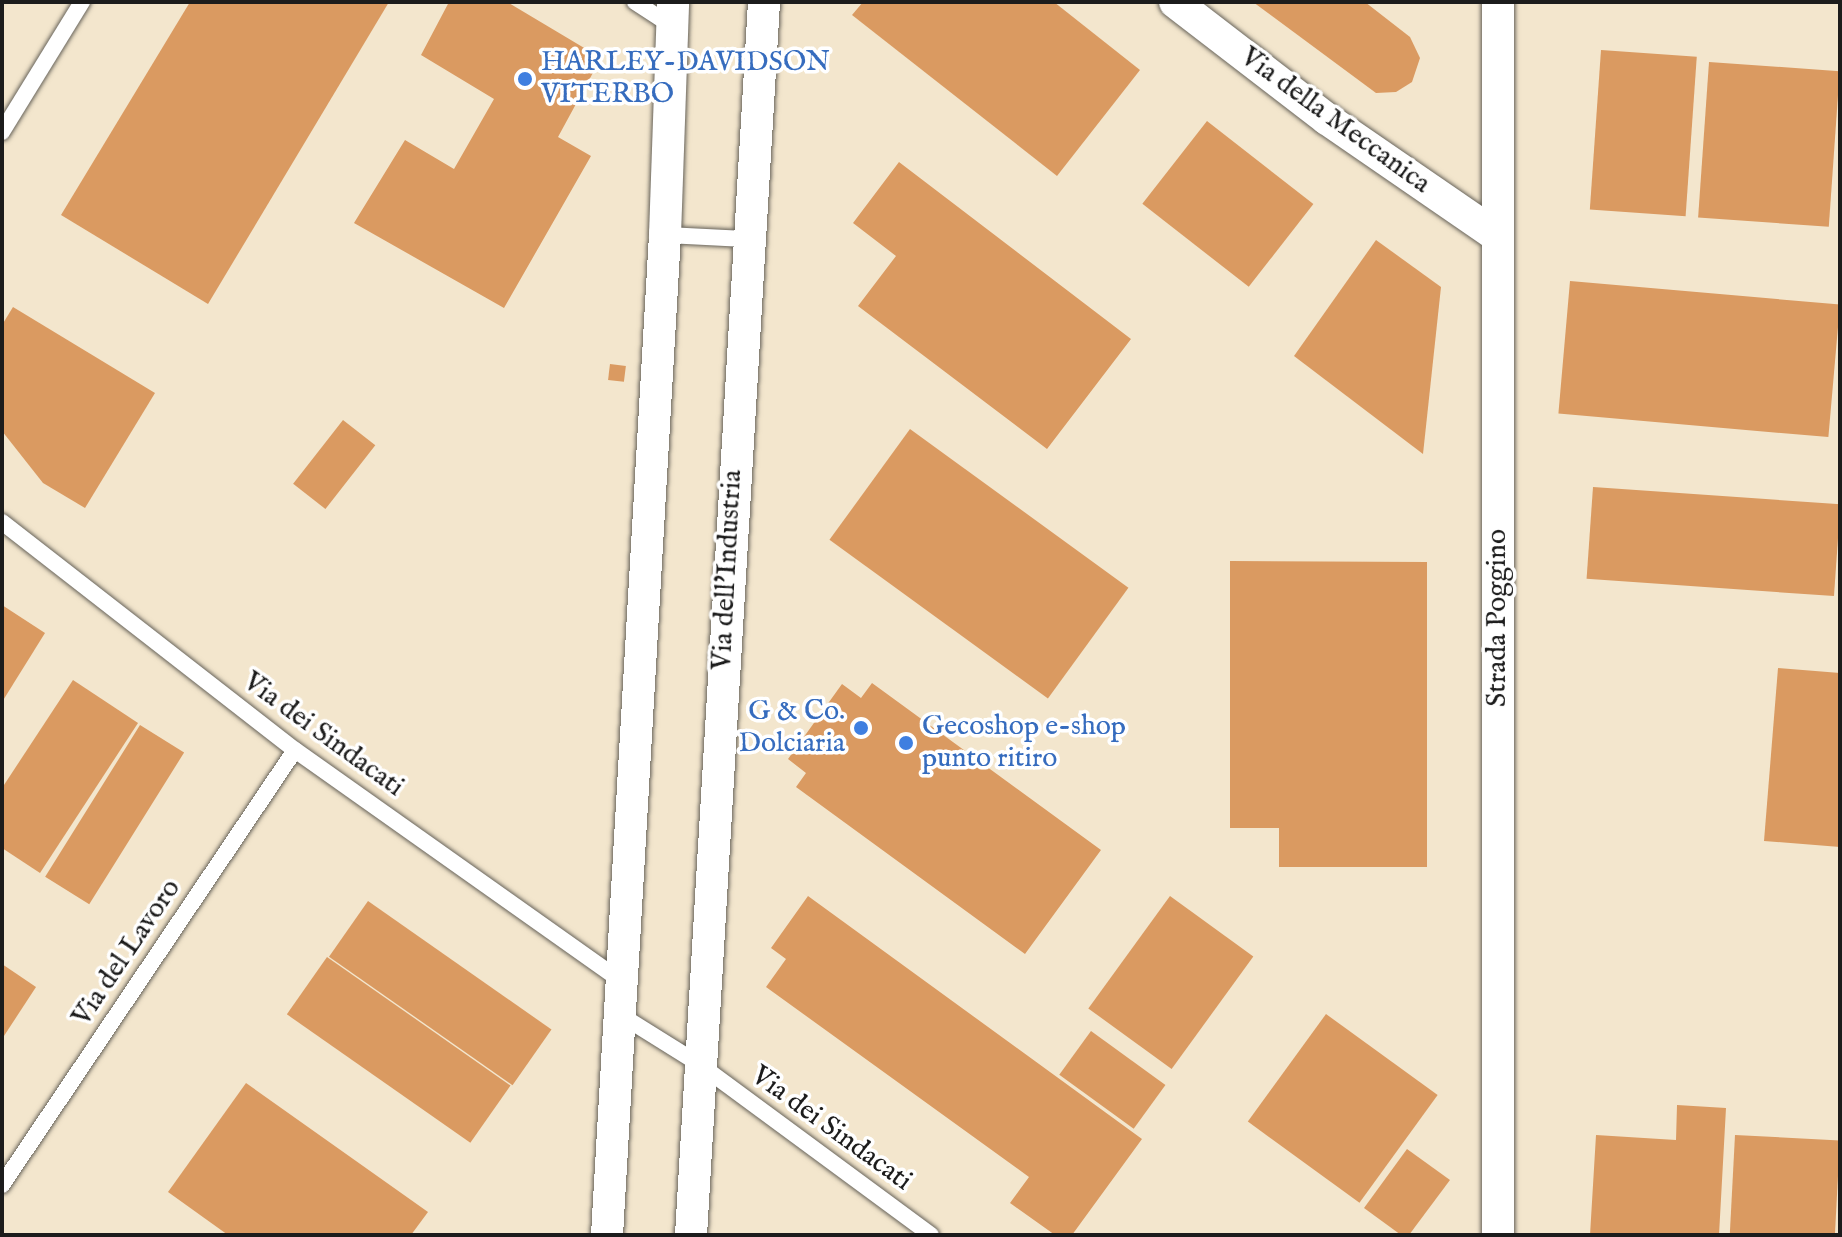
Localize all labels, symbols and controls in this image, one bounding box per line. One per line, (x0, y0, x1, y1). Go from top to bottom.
street label: Via della Meccanica (1233, 41, 1437, 201)
place label: HARLEY-DAVIDSON VITERBO (541, 46, 830, 112)
marker: HARLEY-DAVIDSON VITERBO (516, 70, 534, 88)
street label: Via dell'Industria (706, 469, 750, 671)
street label: Strada Poggino (1481, 529, 1515, 707)
street label: Via dei Sindacati (236, 665, 410, 805)
place label: G & Co. Dolciaria (738, 695, 845, 761)
place label: Gecoshop e-shop punto ritiro (922, 710, 1126, 776)
marker: G & Co. Dolciaria (852, 719, 870, 737)
marker: Gecoshop e-shop punto ritiro (897, 734, 915, 752)
street label: Via del Lavoro (66, 873, 188, 1033)
street label: Via dei Sindacati (744, 1059, 918, 1199)

